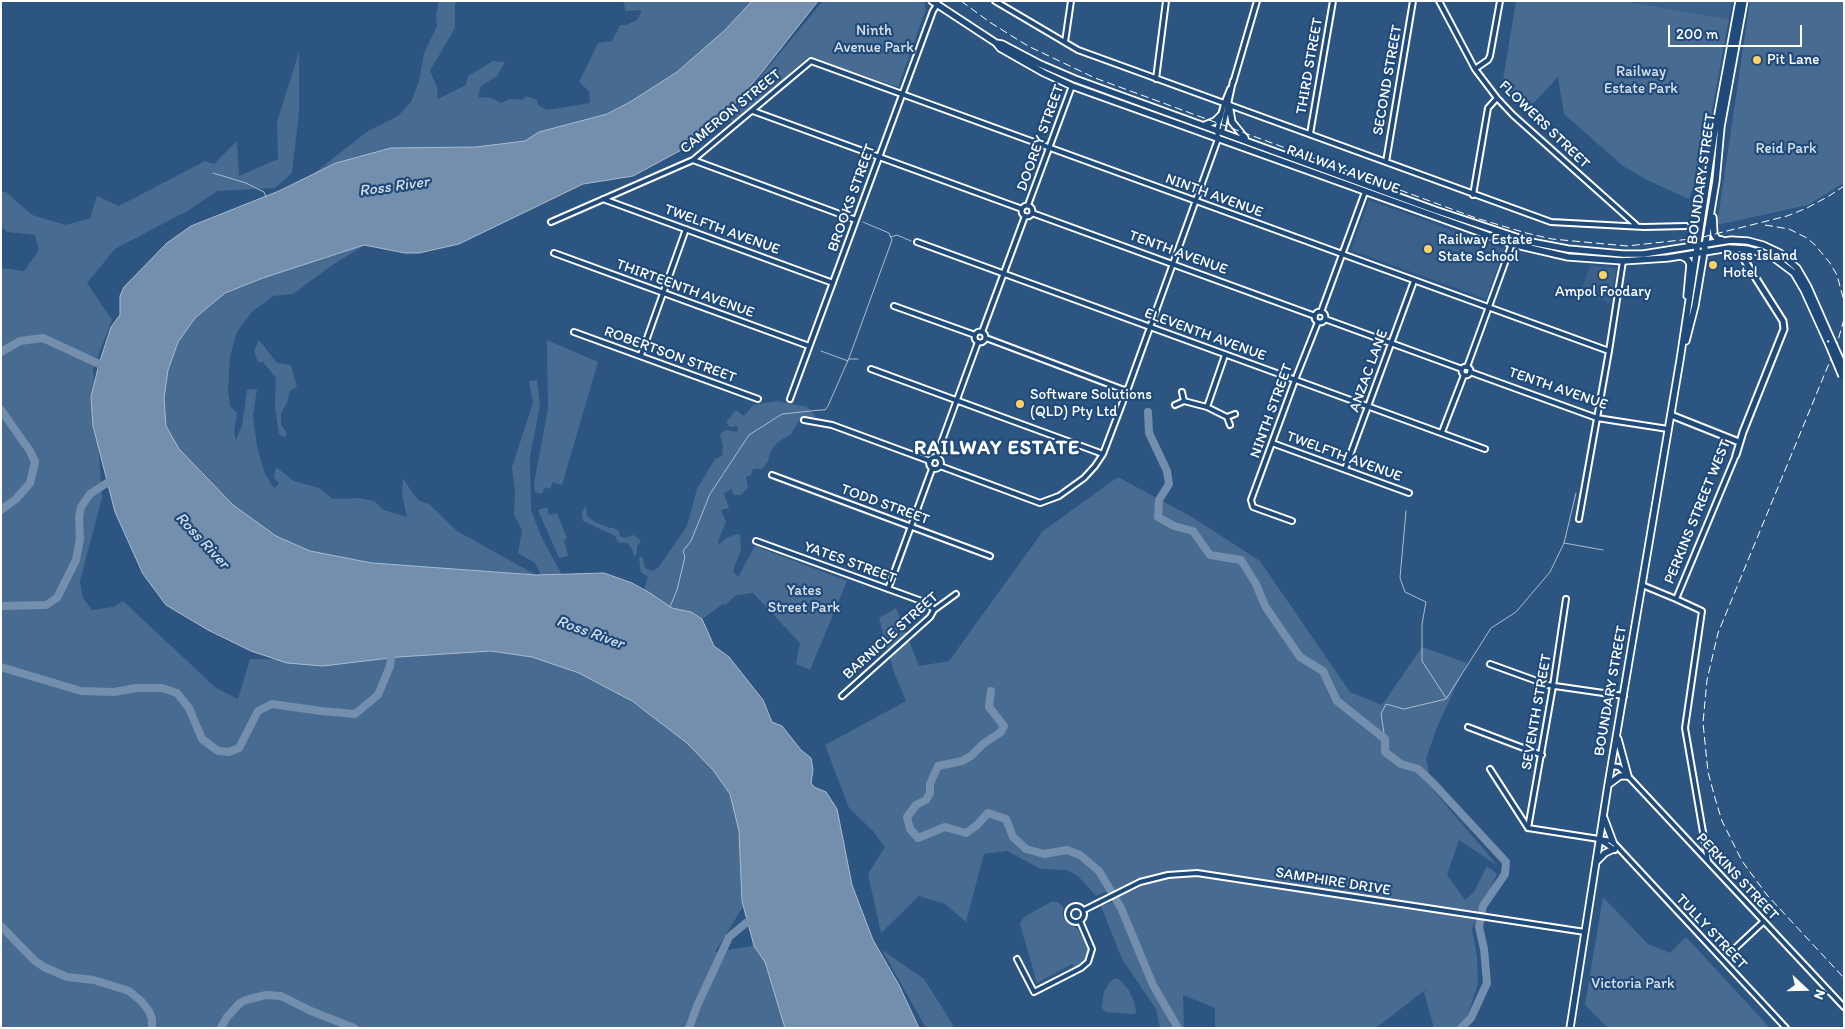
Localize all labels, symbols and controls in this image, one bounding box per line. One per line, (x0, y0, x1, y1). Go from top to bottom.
scale bar (1670, 15, 1804, 47)
street label: THIRD STREET (1293, 16, 1327, 116)
park label: Ninth Avenue Park (834, 22, 914, 57)
street label: SECOND STREET (1369, 23, 1407, 137)
text: 200 m (1676, 25, 1718, 43)
place label: Pit Lane (1767, 51, 1819, 69)
marker: Pit Lane (1751, 54, 1763, 66)
park label: Railway Estate Park (1604, 63, 1678, 98)
street label: CAMERON STREET (677, 66, 785, 158)
street label: FLOWERS STREET (1495, 77, 1593, 173)
street label: DOOREY STREET (1013, 82, 1069, 194)
street label: BOUNDARY STREET (1684, 112, 1720, 246)
park label: Reid Park (1755, 140, 1817, 158)
street label: RAILWAY AVENUE (1284, 141, 1402, 199)
street label: BROOKS STREET (824, 142, 880, 254)
street label: NINTH AVENUE (1163, 170, 1265, 222)
water label: Ross River (358, 173, 430, 201)
street label: TWELFTH AVENUE (662, 201, 782, 259)
street label: TENTH AVENUE (1126, 227, 1230, 279)
place label: Railway Estate State School (1438, 231, 1533, 266)
marker: Railway Estate State School (1422, 243, 1434, 255)
place label: Ross Island Hotel (1723, 247, 1797, 282)
street label: THIRTEENTH AVENUE (613, 256, 757, 322)
marker: Ross Island Hotel (1707, 259, 1719, 271)
marker: Ampol Foodary (1597, 269, 1609, 281)
place label: Ampol Foodary (1555, 283, 1651, 301)
street label: ELEVENTH AVENUE (1142, 305, 1268, 365)
street label: ROBERTSON STREET (601, 323, 739, 387)
street label: ANZAC LANE (1346, 327, 1392, 415)
street label: NINTH STREET (1247, 361, 1297, 461)
street label: TENTH AVENUE (1506, 364, 1610, 414)
place label: Software Solutions (QLD) Pty Ltd (1030, 386, 1152, 421)
marker: Software Solutions (QLD) Pty Ltd (1014, 398, 1026, 410)
street label: TWELFTH AVENUE (1284, 428, 1404, 486)
district label: RAILWAY ESTATE (911, 437, 1083, 461)
street label: PERKINS STREET WEST (1661, 437, 1735, 587)
street label: TODD STREET (838, 481, 932, 529)
water label: Ross River (171, 509, 233, 573)
street label: YATES STREET (801, 538, 899, 588)
park label: Yates Street Park (768, 582, 840, 617)
street label: BARNICLE STREET (839, 588, 943, 684)
water label: Ross River (554, 612, 626, 654)
street label: BOUNDARY STREET (1591, 624, 1631, 758)
street label: SEVENTH STREET (1518, 653, 1556, 771)
street label: PERKINS STREET (1692, 830, 1782, 924)
street label: SAMPHIRE DRIVE (1274, 864, 1392, 900)
street label: TULLY STREET (1671, 891, 1751, 973)
north arrow (1780, 964, 1830, 1014)
park label: Victoria Park (1591, 975, 1675, 993)
text: N (1810, 987, 1829, 1002)

